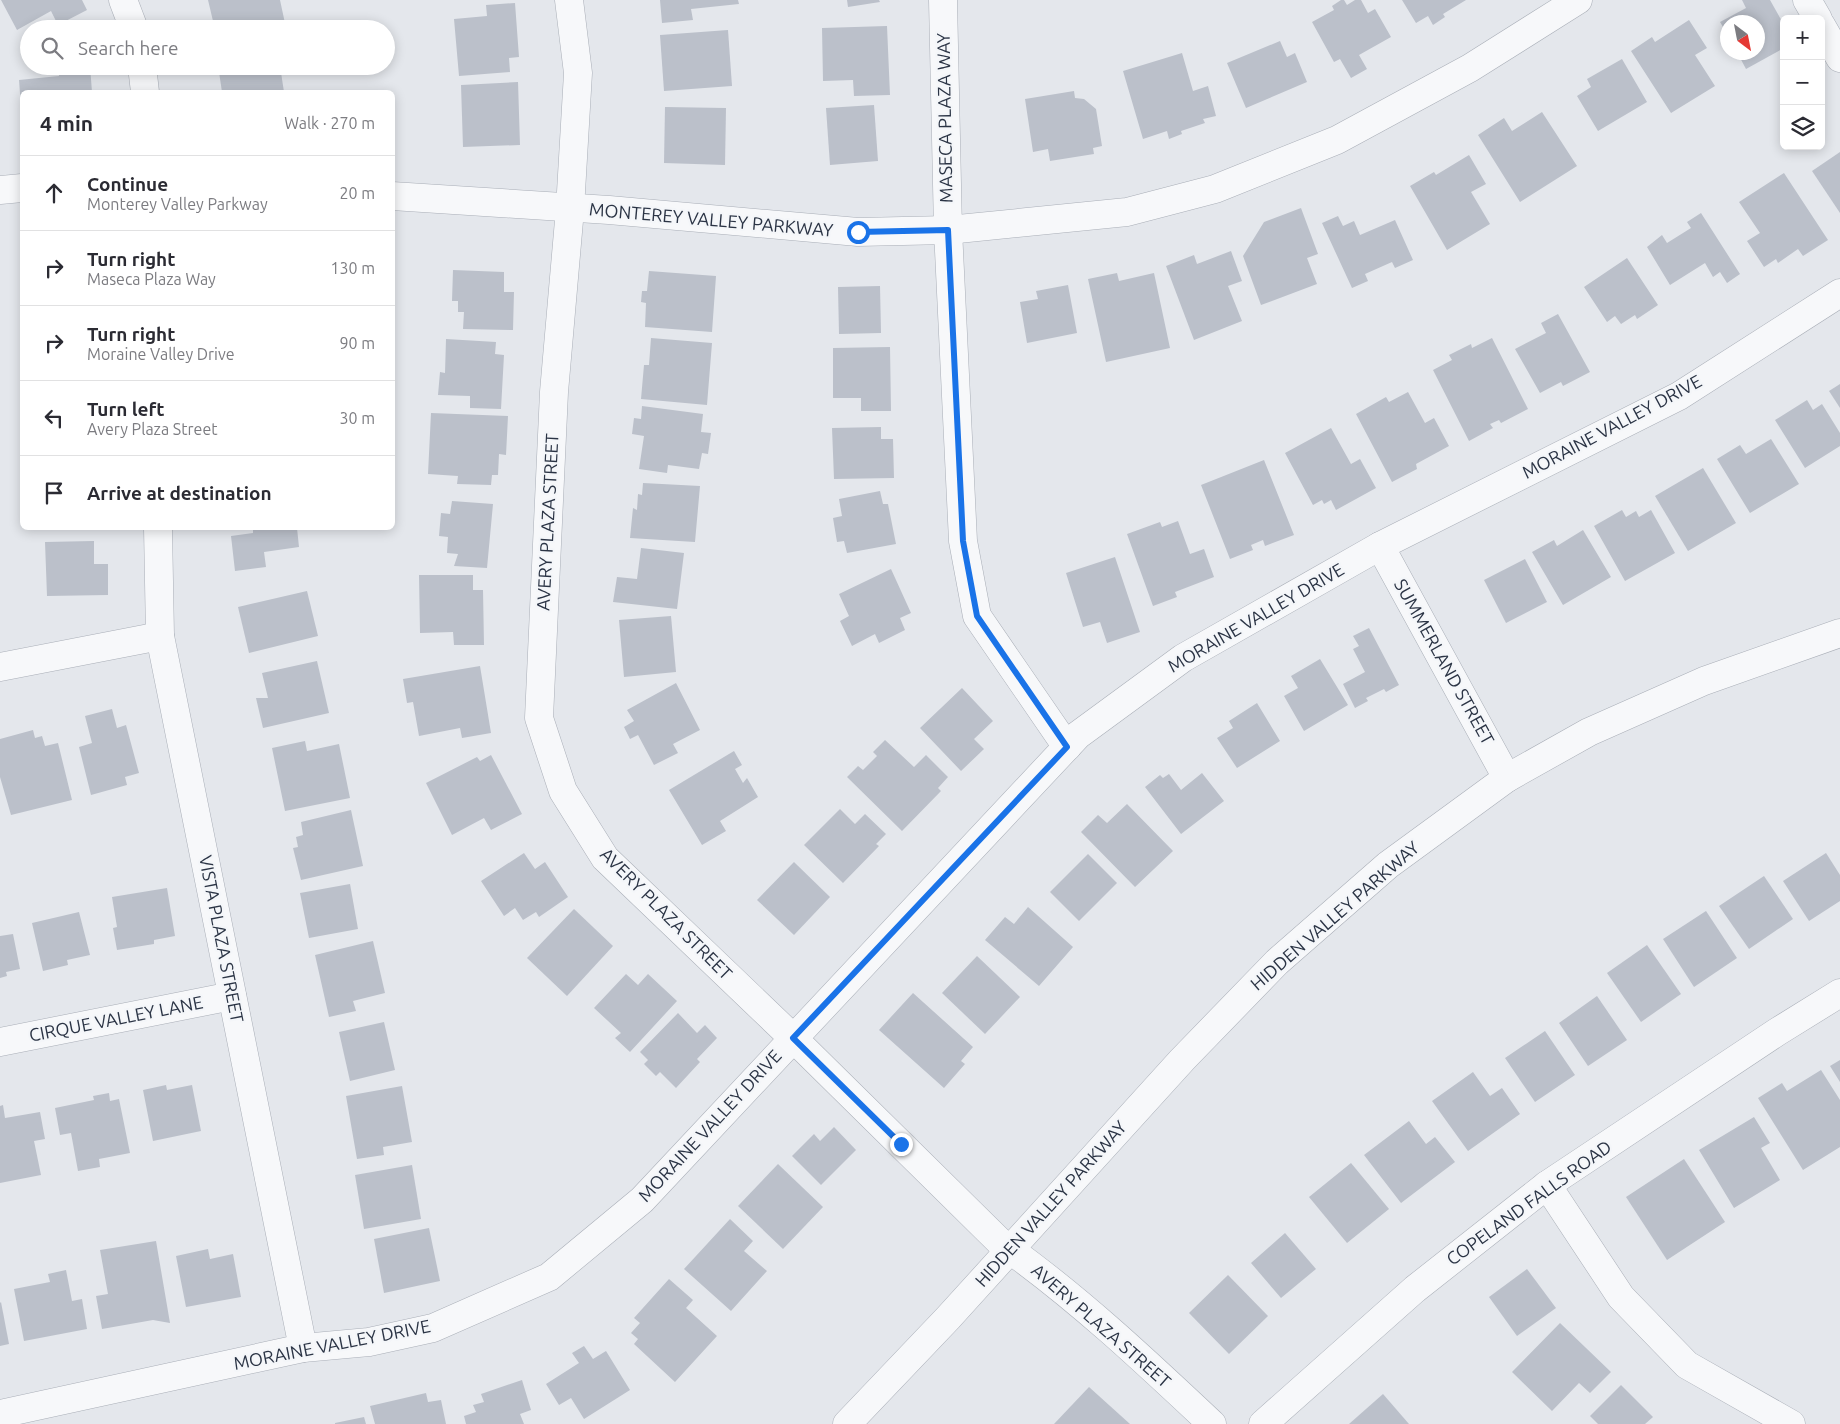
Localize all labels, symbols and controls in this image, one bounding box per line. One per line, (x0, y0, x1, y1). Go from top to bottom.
north arrow (1720, 15, 1765, 60)
map controls (1780, 15, 1825, 150)
button: + (1780, 15, 1825, 60)
search box (20, 20, 395, 75)
street label: MASECA PLAZA WAY (933, 32, 955, 203)
icon: search (38, 34, 66, 62)
text: Search here (78, 37, 178, 59)
button: − (1780, 60, 1825, 105)
button: layers (1780, 105, 1825, 150)
text: 4 min (40, 111, 93, 135)
text: Walk · 270 m (284, 114, 375, 132)
text: Continue (87, 173, 168, 195)
icon: ahead (40, 179, 68, 207)
text: 20 m (339, 184, 375, 202)
text: Monterey Valley Parkway (87, 195, 268, 213)
street label: MONTEREY VALLEY PARKWAY (588, 198, 835, 240)
route start (847, 221, 870, 244)
text: Turn right (87, 248, 175, 270)
icon: right (40, 254, 68, 282)
text: 130 m (330, 259, 375, 277)
text: Maseca Plaza Way (87, 270, 216, 288)
text: Turn right (87, 323, 175, 345)
icon: right (40, 329, 68, 357)
text: 90 m (339, 334, 375, 352)
text: Moraine Valley Drive (87, 345, 235, 363)
street label: MORAINE VALLEY DRIVE (1519, 370, 1705, 482)
text: Turn left (87, 398, 165, 420)
icon: left (40, 404, 68, 432)
text: 30 m (339, 409, 375, 427)
text: Avery Plaza Street (87, 420, 218, 438)
street label: AVERY PLAZA STREET (532, 433, 562, 611)
icon: arrive (40, 479, 68, 507)
text: Arrive at destination (87, 482, 272, 504)
street label: MORAINE VALLEY DRIVE (1164, 558, 1347, 676)
street label: SUMMERLAND STREET (1391, 575, 1499, 748)
street label: HIDDEN VALLEY PARKWAY (1246, 836, 1423, 994)
street label: AVERY PLAZA STREET (597, 843, 737, 983)
street label: VISTA PLAZA STREET (196, 854, 248, 1024)
street label: CIRQUE VALLEY LANE (27, 991, 205, 1046)
street label: MORAINE VALLEY DRIVE (634, 1045, 785, 1205)
street label: HIDDEN VALLEY PARKWAY (970, 1116, 1130, 1290)
route end (890, 1133, 913, 1156)
street label: COPELAND FALLS ROAD (1442, 1136, 1615, 1269)
street label: AVERY PLAZA STREET (1028, 1259, 1175, 1391)
street label: MORAINE VALLEY DRIVE (232, 1315, 432, 1373)

